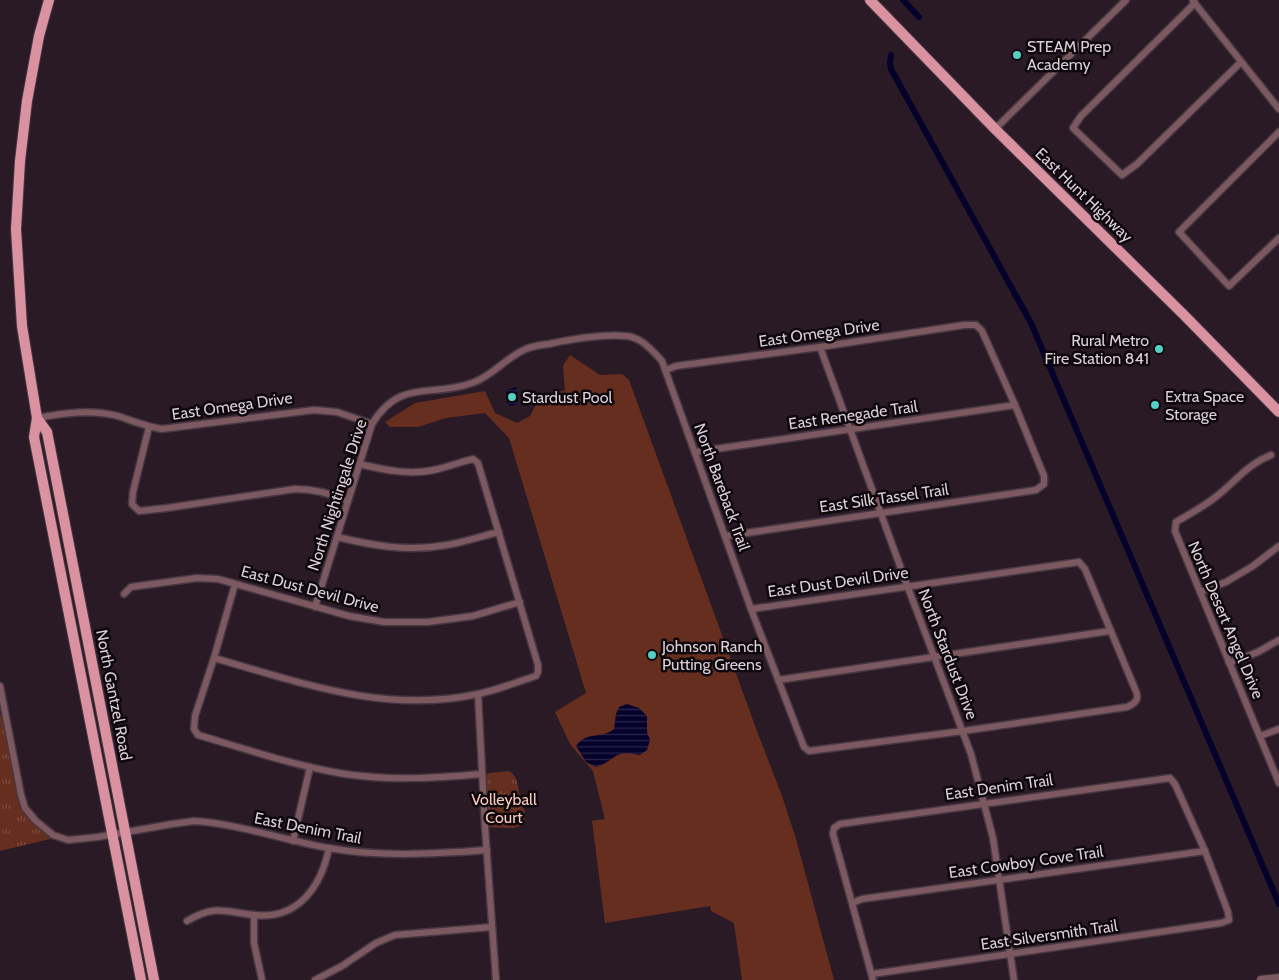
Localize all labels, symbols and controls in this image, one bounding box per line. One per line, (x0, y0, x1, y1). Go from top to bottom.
place label: STEAM Prep Academy (1027, 37, 1111, 74)
marker: STEAM Prep Academy (1011, 49, 1023, 61)
street label: East Hunt Highway (1032, 144, 1136, 246)
street label: East Omega Drive (757, 315, 881, 351)
place label: Rural Metro Fire Station 841 (1044, 331, 1149, 368)
marker: Rural Metro Fire Station 841 (1153, 343, 1165, 355)
place label: Extra Space Storage (1165, 387, 1244, 424)
street label: East Omega Drive (170, 388, 294, 424)
place label: Stardust Pool (522, 388, 612, 407)
marker: Stardust Pool (506, 391, 518, 403)
street label: East Renegade Trail (787, 397, 919, 433)
marker: Extra Space Storage (1149, 399, 1161, 411)
street label: North Nightingale Drive (303, 417, 371, 573)
street label: North Bareback Trail (690, 421, 754, 554)
street label: East Silk Tassel Trail (818, 479, 950, 516)
street label: North Desert Angel Drive (1184, 538, 1268, 702)
street label: East Dust Devil Drive (239, 561, 381, 617)
street label: East Dust Devil Drive (766, 563, 910, 601)
street label: North Stardust Drive (914, 586, 982, 722)
street label: North Gantzel Road (92, 628, 136, 762)
place label: Johnson Ranch Putting Greens (661, 637, 762, 674)
marker: Johnson Ranch Putting Greens (646, 649, 658, 661)
street label: East Denim Trail (944, 770, 1054, 804)
park label: Volleyball Court (471, 790, 537, 827)
street label: East Denim Trail (253, 808, 363, 848)
street label: East Cowboy Cove Trail (947, 842, 1105, 882)
street label: East Silversmith Trail (979, 916, 1119, 954)

